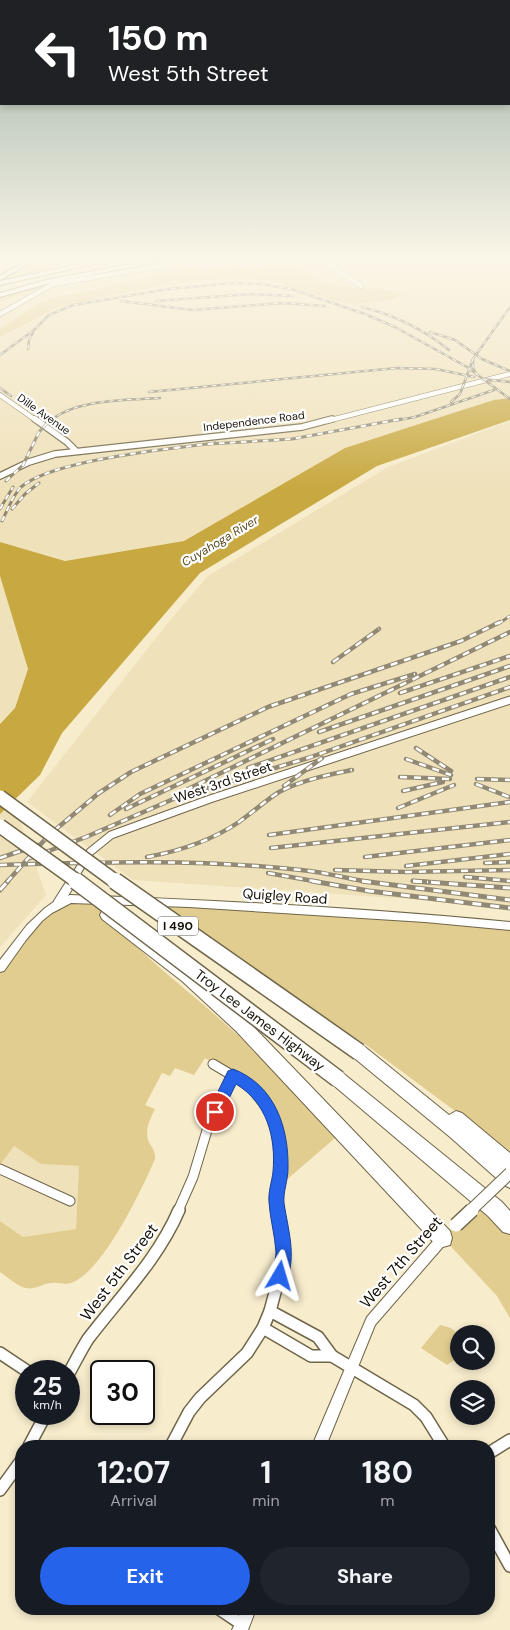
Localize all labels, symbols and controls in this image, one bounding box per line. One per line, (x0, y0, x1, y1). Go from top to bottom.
text: 150 m (108, 15, 208, 61)
icon: left (25, 20, 90, 85)
text: West 5th Street (108, 59, 269, 88)
street label: Dille Avenue (15, 391, 73, 437)
street label: Independence Road (203, 408, 306, 434)
water label: Cuyahoga River (179, 512, 262, 570)
street label: West 3rd Street (172, 757, 274, 807)
street label: Quigley Road (242, 884, 328, 908)
road number: I 490 (158, 916, 198, 936)
street label: Troy Lee James Highway (191, 965, 329, 1075)
pin (194, 1091, 236, 1133)
icon: arrive (201, 1098, 229, 1126)
street label: West 7th Street (355, 1211, 447, 1313)
street label: West 5th Street (75, 1219, 163, 1325)
position arrow (253, 1249, 305, 1301)
map controls (450, 1325, 495, 1425)
button: search (450, 1325, 495, 1370)
speed limit sign: 30 (90, 1360, 155, 1425)
text: 25 (33, 1370, 62, 1403)
button: layers (450, 1380, 495, 1425)
text: km/h (33, 1397, 62, 1413)
text: 12:07 (97, 1453, 170, 1492)
text: 1 (260, 1453, 271, 1492)
text: 180 (362, 1453, 413, 1492)
text: Arrival (110, 1490, 157, 1511)
text: min (252, 1490, 280, 1511)
text: m (380, 1490, 394, 1511)
button: Exit (40, 1547, 250, 1605)
button: Share (260, 1547, 470, 1605)

